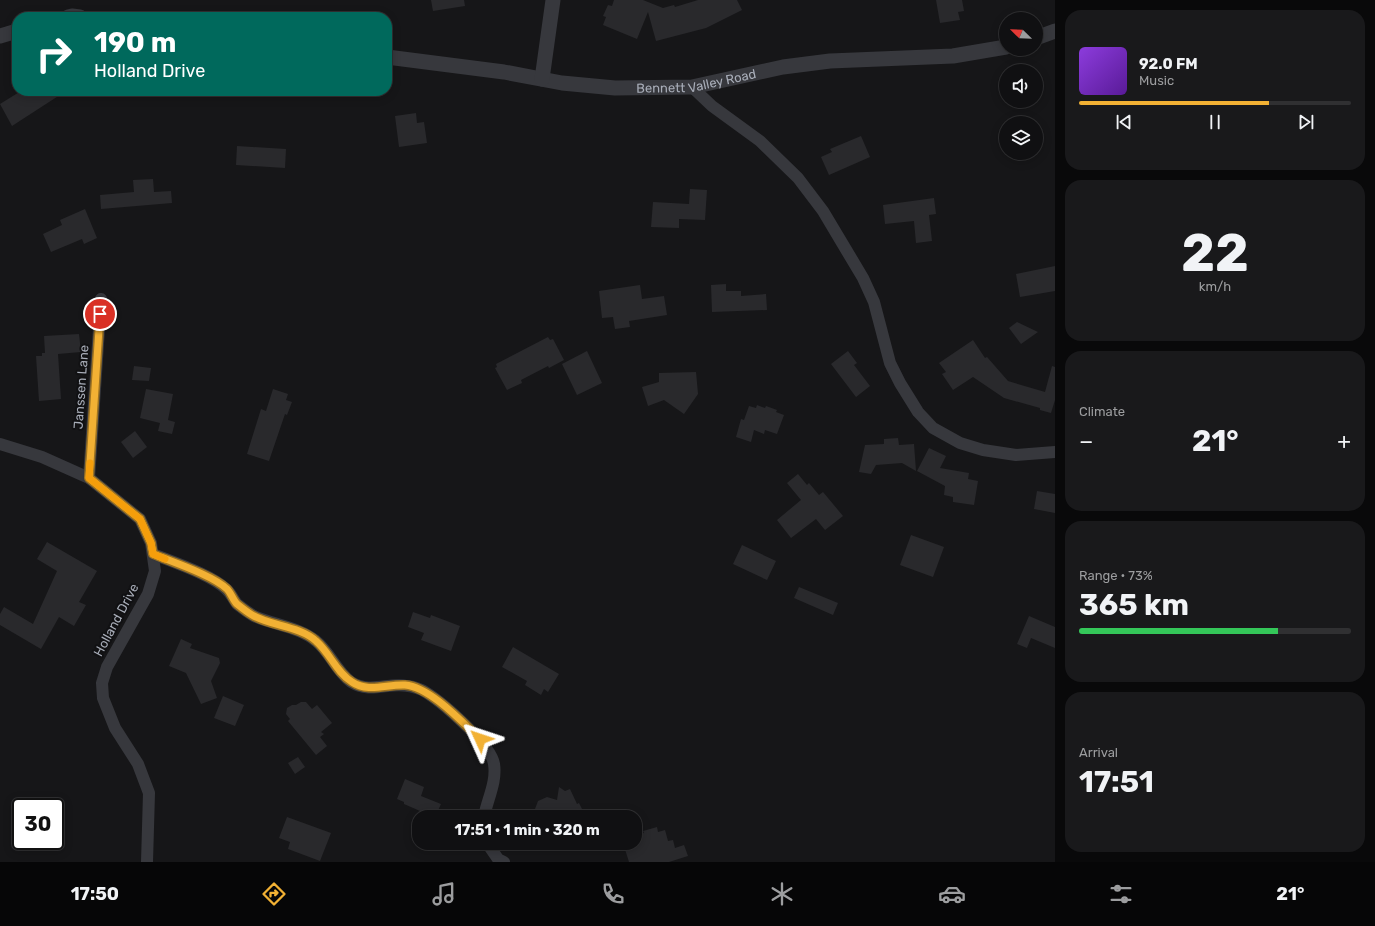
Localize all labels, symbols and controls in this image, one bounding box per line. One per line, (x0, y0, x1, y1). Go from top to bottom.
north arrow (999, 12, 1043, 56)
map controls (999, 12, 1043, 160)
text: 190 m (94, 26, 177, 59)
icon: right (28, 28, 80, 80)
text: 92.0 FM (1139, 55, 1198, 73)
text: Holland Drive (94, 60, 205, 82)
button: sound (999, 64, 1043, 108)
street label: Bennett Valley Road (636, 66, 757, 95)
text: Music (1139, 73, 1174, 88)
icon: previous (1113, 111, 1135, 133)
icon: pause (1204, 111, 1226, 133)
icon: next (1295, 111, 1317, 133)
button: layers (999, 116, 1043, 160)
text: 22 (1181, 222, 1249, 284)
text: km/h (1199, 279, 1231, 294)
pin (83, 297, 117, 331)
icon: arrive (89, 303, 111, 325)
street label: Janssen Lane (71, 344, 91, 430)
text: Climate (1079, 404, 1125, 419)
text: 21° (1192, 423, 1239, 459)
text: − (1079, 428, 1093, 455)
text: + (1337, 428, 1351, 455)
text: Range · 73% (1079, 568, 1153, 583)
street label: Holland Drive (91, 581, 141, 659)
text: 365 km (1079, 587, 1189, 623)
position arrow (459, 718, 501, 760)
text: Arrival (1079, 745, 1118, 760)
text: 17:51 (1079, 764, 1154, 800)
speed limit sign: 30 (12, 798, 64, 850)
text: 17:51 · 1 min · 320 m (454, 821, 600, 839)
icon: directions (260, 880, 288, 908)
icon: music (430, 880, 458, 908)
icon: phone (599, 880, 627, 908)
icon: climate (768, 880, 796, 908)
icon: car (938, 880, 966, 908)
icon: filters (1107, 880, 1135, 908)
text: 17:50 (71, 883, 119, 905)
text: 21° (1276, 883, 1304, 905)

